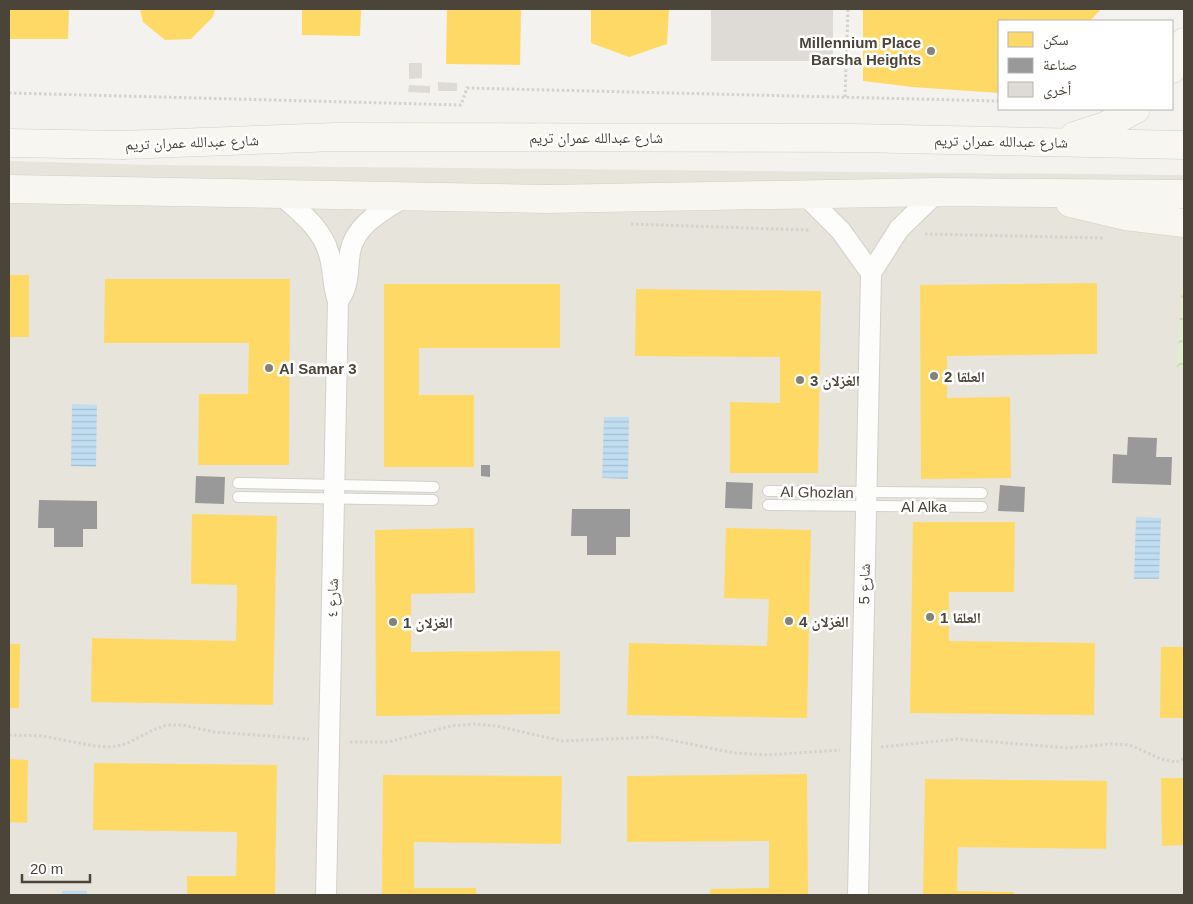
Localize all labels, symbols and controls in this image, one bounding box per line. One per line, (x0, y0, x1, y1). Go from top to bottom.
legend (998, 20, 1173, 110)
text: سكن (1043, 31, 1069, 50)
place label: Millennium Place Barsha Heights (799, 34, 921, 68)
marker: Millennium Place Barsha Heights (925, 45, 937, 57)
text: صناعة (1043, 56, 1077, 73)
text: أخرى (1043, 81, 1072, 100)
street label: شارع عبدالله عمران تريم (529, 129, 663, 148)
street label: شارع عبدالله عمران تريم (125, 131, 259, 155)
street label: شارع عبدالله عمران تريم (934, 131, 1068, 153)
place label: Al Samar 3 (279, 360, 357, 377)
marker: Al Samar 3 (263, 362, 275, 374)
place label: العلقا 2 (944, 368, 985, 385)
marker: العلقا 2 (928, 370, 940, 382)
place label: الغزلان 3 (810, 372, 860, 390)
marker: الغزلان 3 (794, 374, 806, 386)
street label: Al Ghozlan (780, 483, 854, 501)
street label: Al Alka (901, 498, 948, 515)
street label: شارع 5 (855, 563, 875, 605)
street label: شارع ٤ (323, 578, 343, 618)
place label: العلقا 1 (940, 609, 981, 626)
marker: العلقا 1 (924, 611, 936, 623)
place label: الغزلان 4 (799, 613, 849, 631)
place label: الغزلان 1 (403, 614, 453, 632)
marker: الغزلان 4 (783, 615, 795, 627)
marker: الغزلان 1 (387, 616, 399, 628)
scale bar (22, 852, 90, 884)
text: 20 m (30, 860, 63, 877)

